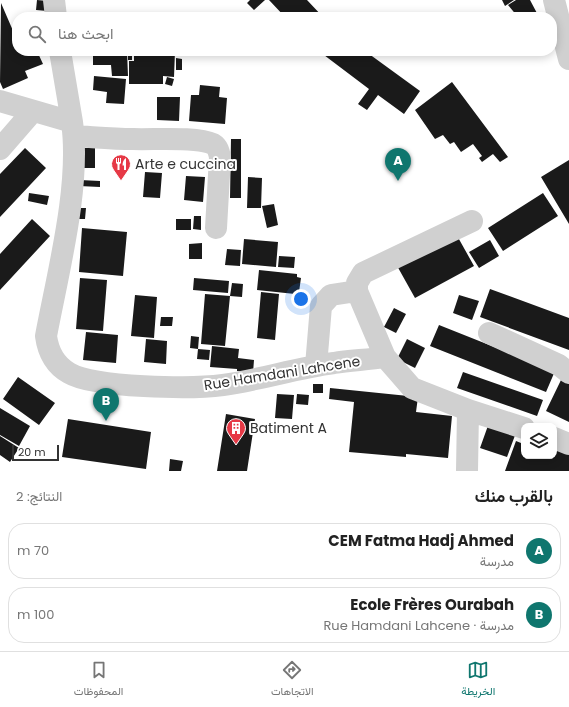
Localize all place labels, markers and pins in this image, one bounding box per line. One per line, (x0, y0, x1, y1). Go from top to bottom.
pin: A (385, 148, 411, 181)
restaurant icon: Arte e cuccina (110, 153, 132, 181)
place label: Arte e cuccina (135, 154, 236, 174)
pin: B (93, 388, 119, 421)
building icon: Batiment A (225, 417, 247, 445)
place label: Batiment A (250, 418, 327, 438)

